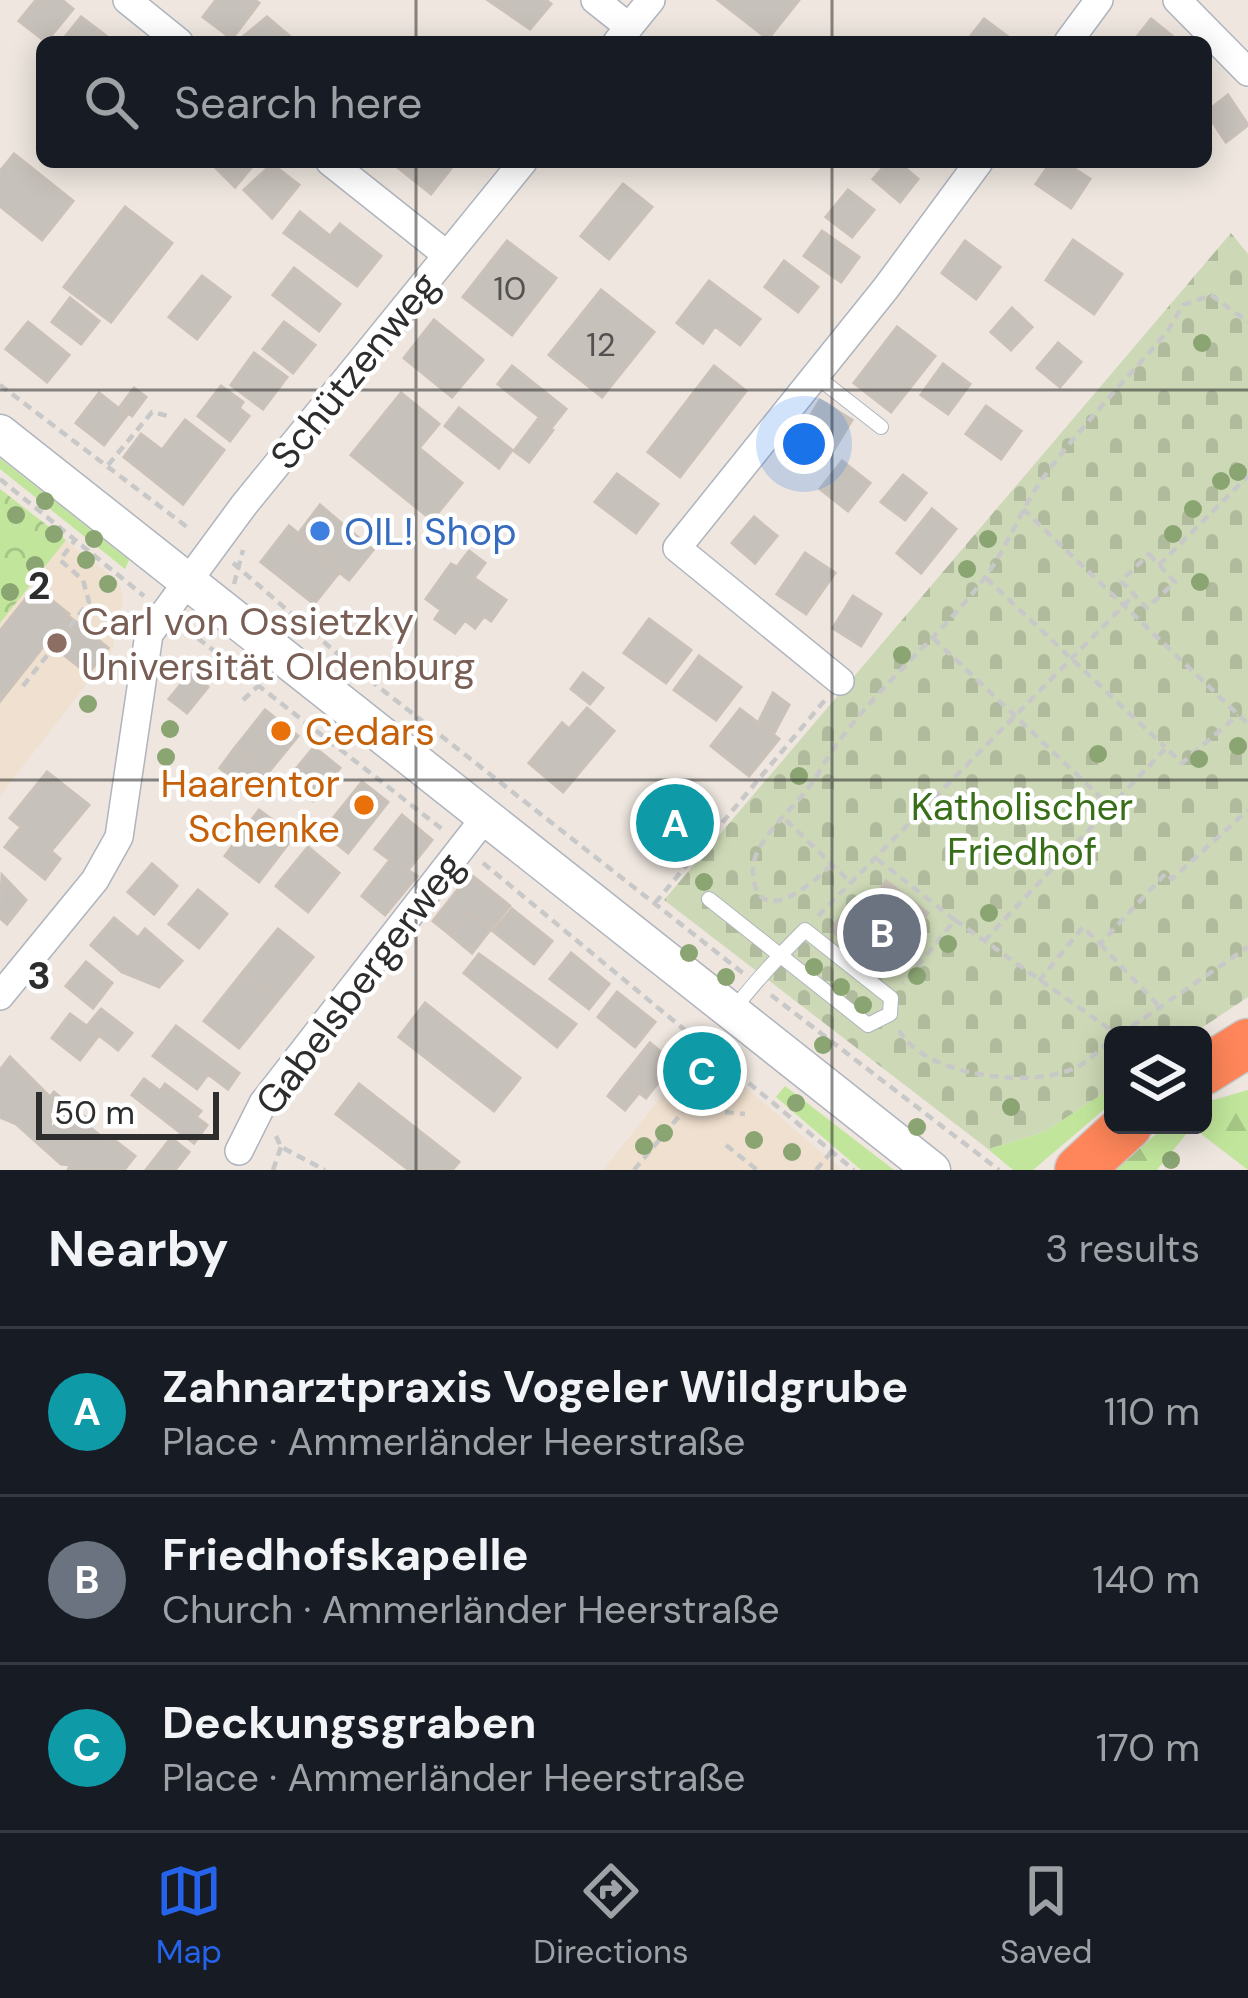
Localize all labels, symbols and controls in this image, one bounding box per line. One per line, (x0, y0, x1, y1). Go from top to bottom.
search box (36, 36, 1212, 168)
icon: search (78, 69, 144, 135)
text: Search here (174, 73, 422, 132)
street label: Schützenweg (259, 261, 450, 480)
house number: 10 (494, 267, 526, 310)
house number: 12 (586, 323, 616, 366)
your location (774, 414, 834, 474)
place label: OIL! Shop (344, 506, 517, 557)
marker: OIL! Shop (307, 518, 333, 544)
text: 2 (28, 560, 50, 611)
place label: Carl von Ossietzky Universität Oldenburg (81, 596, 475, 692)
marker: Carl von Ossietzky Universität Oldenburg (44, 630, 70, 656)
place label: Cedars (305, 706, 435, 757)
marker: Cedars (268, 718, 294, 744)
place label: Haarentor Schenke (160, 758, 340, 854)
pin: A (636, 778, 714, 868)
park label: Katholischer Friedhof (911, 781, 1133, 877)
marker: Haarentor Schenke (351, 792, 377, 818)
street label: Gabelsbergerweg (244, 842, 475, 1125)
pin: B (843, 888, 921, 978)
text: 3 (27, 950, 51, 1001)
pin: C (663, 1026, 741, 1116)
map controls (1104, 1026, 1212, 1134)
button: layers (1104, 1026, 1212, 1134)
scale bar (36, 1086, 219, 1139)
text: 50 m (54, 1091, 135, 1134)
text: Nearby (48, 1215, 229, 1282)
text: 3 results (1045, 1223, 1200, 1274)
text: Zahnarztpraxis Vogeler Wildgrube (162, 1357, 908, 1416)
text: A (73, 1386, 101, 1437)
text: 110 m (1104, 1386, 1200, 1437)
text: Place · Ammerländer Heerstraße (162, 1416, 745, 1467)
text: Friedhofskapelle (162, 1525, 529, 1584)
text: B (75, 1554, 99, 1605)
text: 140 m (1092, 1554, 1200, 1605)
text: Church · Ammerländer Heerstraße (162, 1584, 780, 1635)
text: Deckungsgraben (162, 1693, 536, 1752)
text: C (73, 1722, 101, 1773)
text: 170 m (1096, 1722, 1200, 1773)
text: Place · Ammerländer Heerstraße (162, 1752, 745, 1803)
tab: Map (156, 1858, 222, 1973)
tab: Directions (533, 1858, 689, 1973)
tab: Saved (1000, 1858, 1092, 1973)

